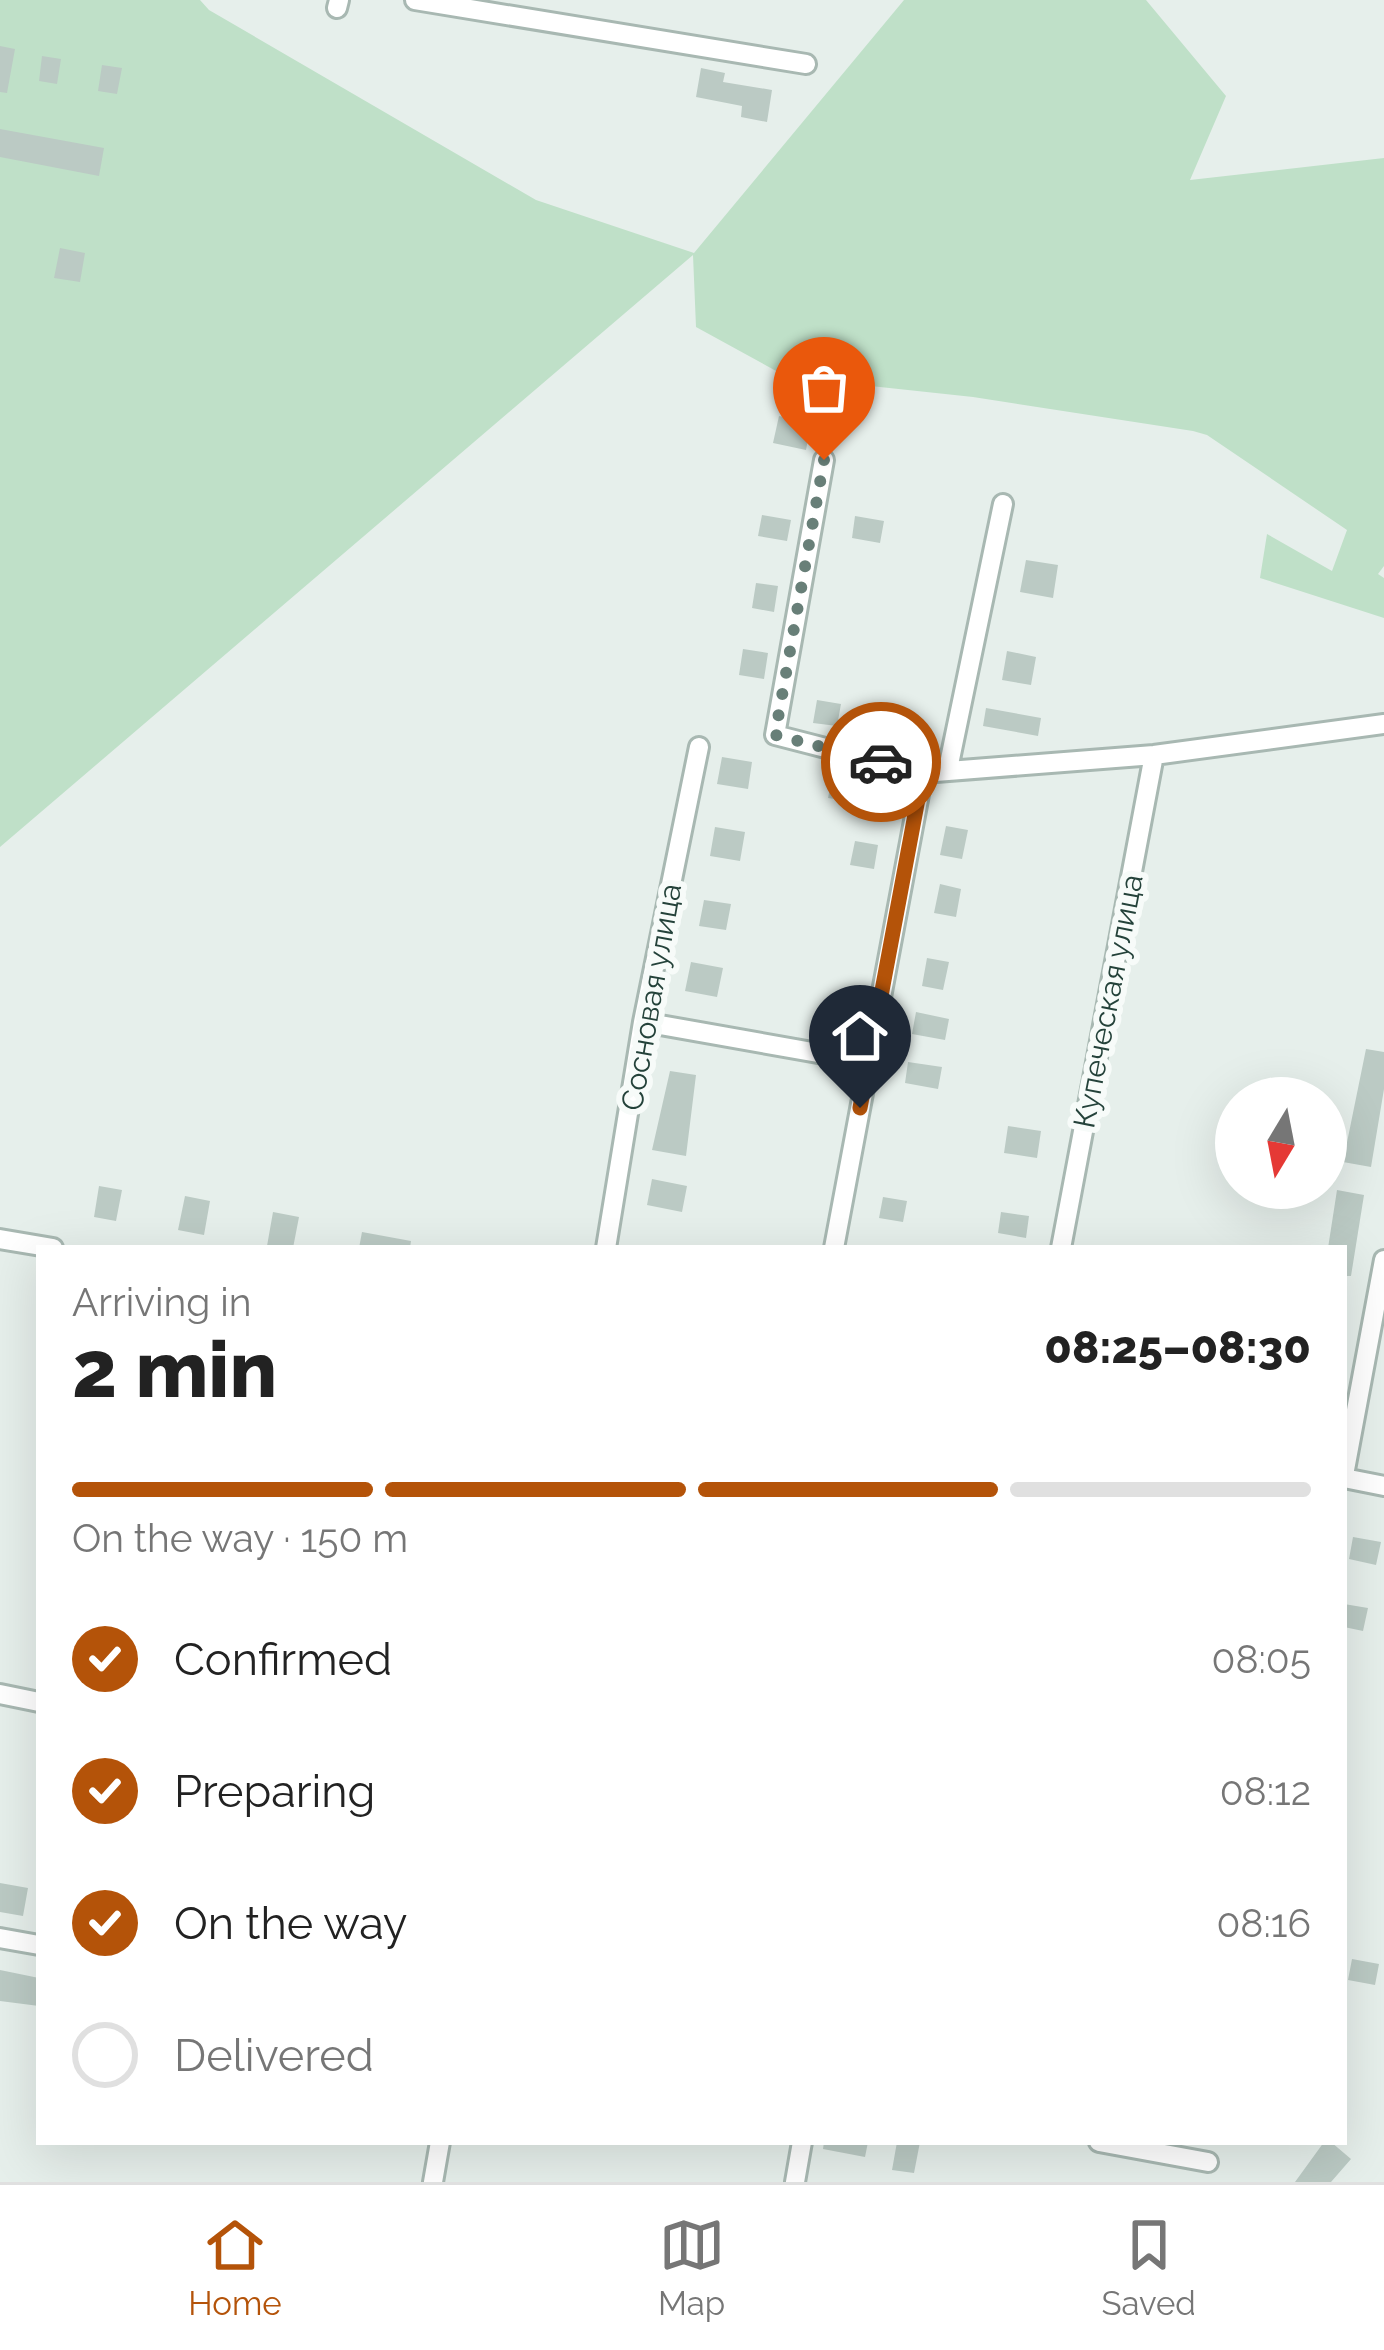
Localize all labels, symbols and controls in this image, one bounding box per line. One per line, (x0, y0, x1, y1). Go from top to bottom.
pin (773, 337, 875, 460)
icon: bag (791, 355, 857, 421)
courier (821, 702, 941, 822)
icon: car (848, 729, 914, 795)
street label: Купеческая улица (1066, 871, 1150, 1131)
street label: Сосновая улица (614, 881, 688, 1113)
pin (809, 985, 911, 1108)
icon: home (827, 1003, 893, 1069)
north arrow (1215, 1077, 1347, 1209)
map controls (1215, 1077, 1347, 1209)
text: Arriving in (72, 1279, 252, 1325)
text: 08:25–08:30 (1044, 1321, 1311, 1374)
text: 2 min (72, 1324, 277, 1415)
text: On the way · 150 m (72, 1515, 408, 1561)
icon: check (72, 1626, 138, 1692)
text: Confirmed (174, 1633, 392, 1686)
text: 08:05 (1212, 1636, 1311, 1682)
icon: check (72, 1758, 138, 1824)
text: Preparing (174, 1765, 375, 1818)
text: 08:12 (1220, 1768, 1311, 1814)
icon: check (72, 1890, 138, 1956)
text: On the way (174, 1897, 408, 1950)
text: 08:16 (1216, 1900, 1311, 1946)
text: Delivered (174, 2029, 374, 2082)
tab: Home (188, 2212, 282, 2323)
tab: Map (658, 2212, 725, 2323)
tab: Saved (1101, 2212, 1196, 2323)

